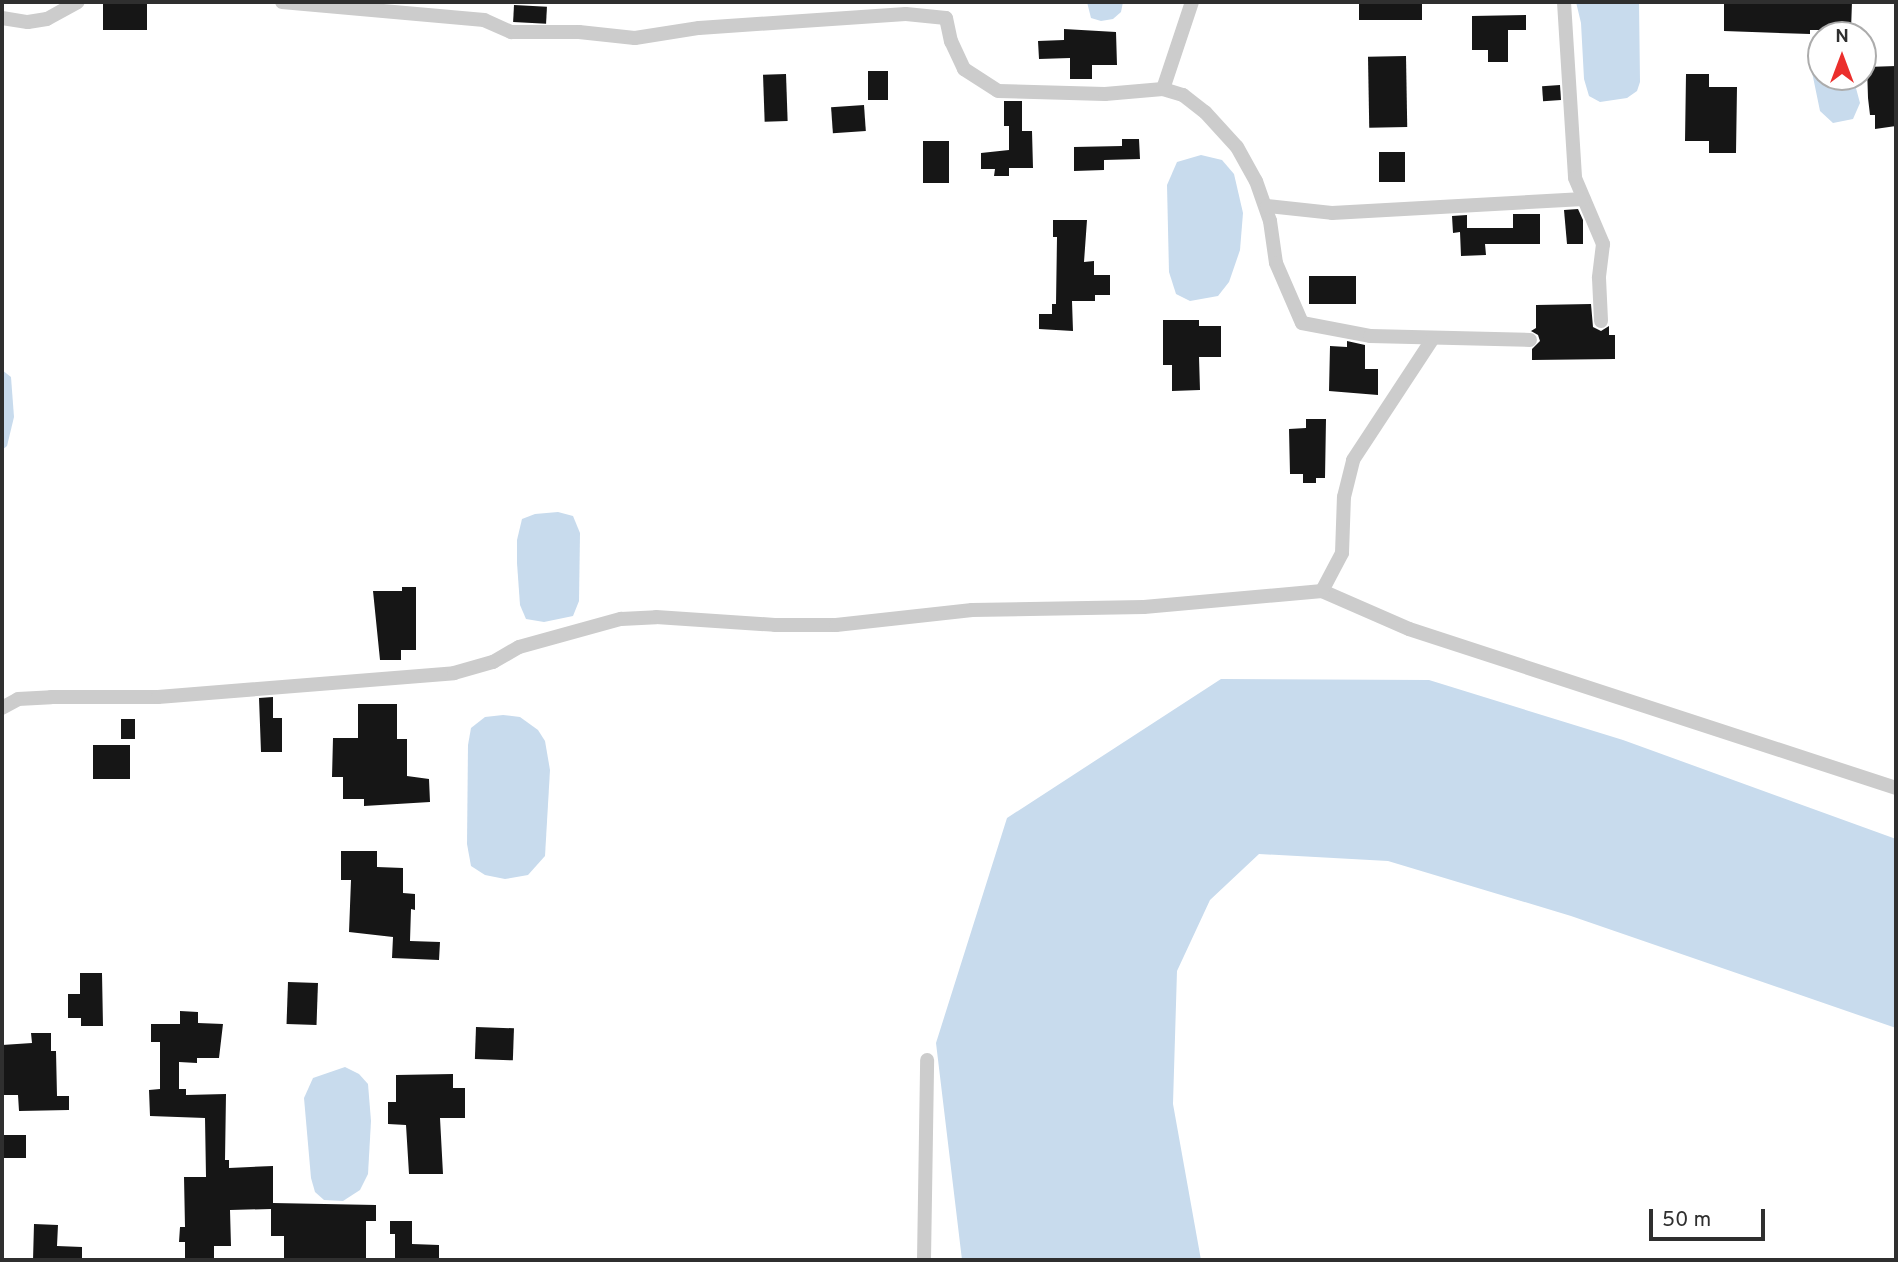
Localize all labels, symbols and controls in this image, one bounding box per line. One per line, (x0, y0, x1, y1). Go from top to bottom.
north arrow (1807, 21, 1877, 91)
text: N (1835, 25, 1849, 49)
scale bar (1653, 1196, 1769, 1240)
text: 50 m (1662, 1207, 1711, 1234)

